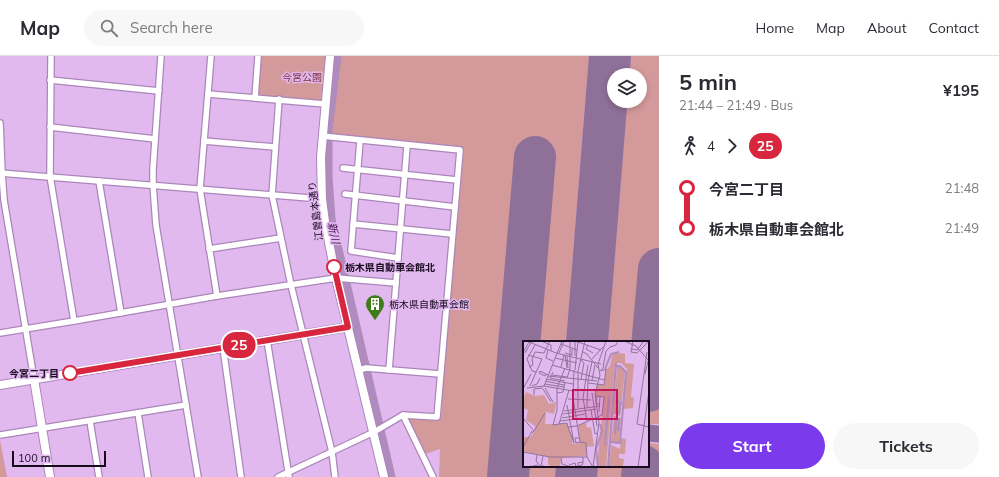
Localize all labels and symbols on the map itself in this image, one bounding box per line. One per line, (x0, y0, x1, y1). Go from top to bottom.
park label: 今宮公園 (282, 71, 322, 84)
street label: 江曽島本通り (305, 180, 326, 242)
water label: 新川 (325, 221, 343, 246)
marker: 栃木県自動車会館北 (326, 259, 342, 275)
place label: 栃木県自動車会館北 (345, 261, 435, 274)
building icon: 栃木県自動車会館 (364, 293, 386, 321)
place label: 栃木県自動車会館 (389, 298, 469, 311)
line badge: 25 (221, 332, 257, 358)
inset map (523, 341, 649, 467)
marker: 今宮二丁目 (62, 365, 78, 381)
place label: 今宮二丁目 (9, 367, 59, 380)
scale bar (12, 449, 106, 468)

